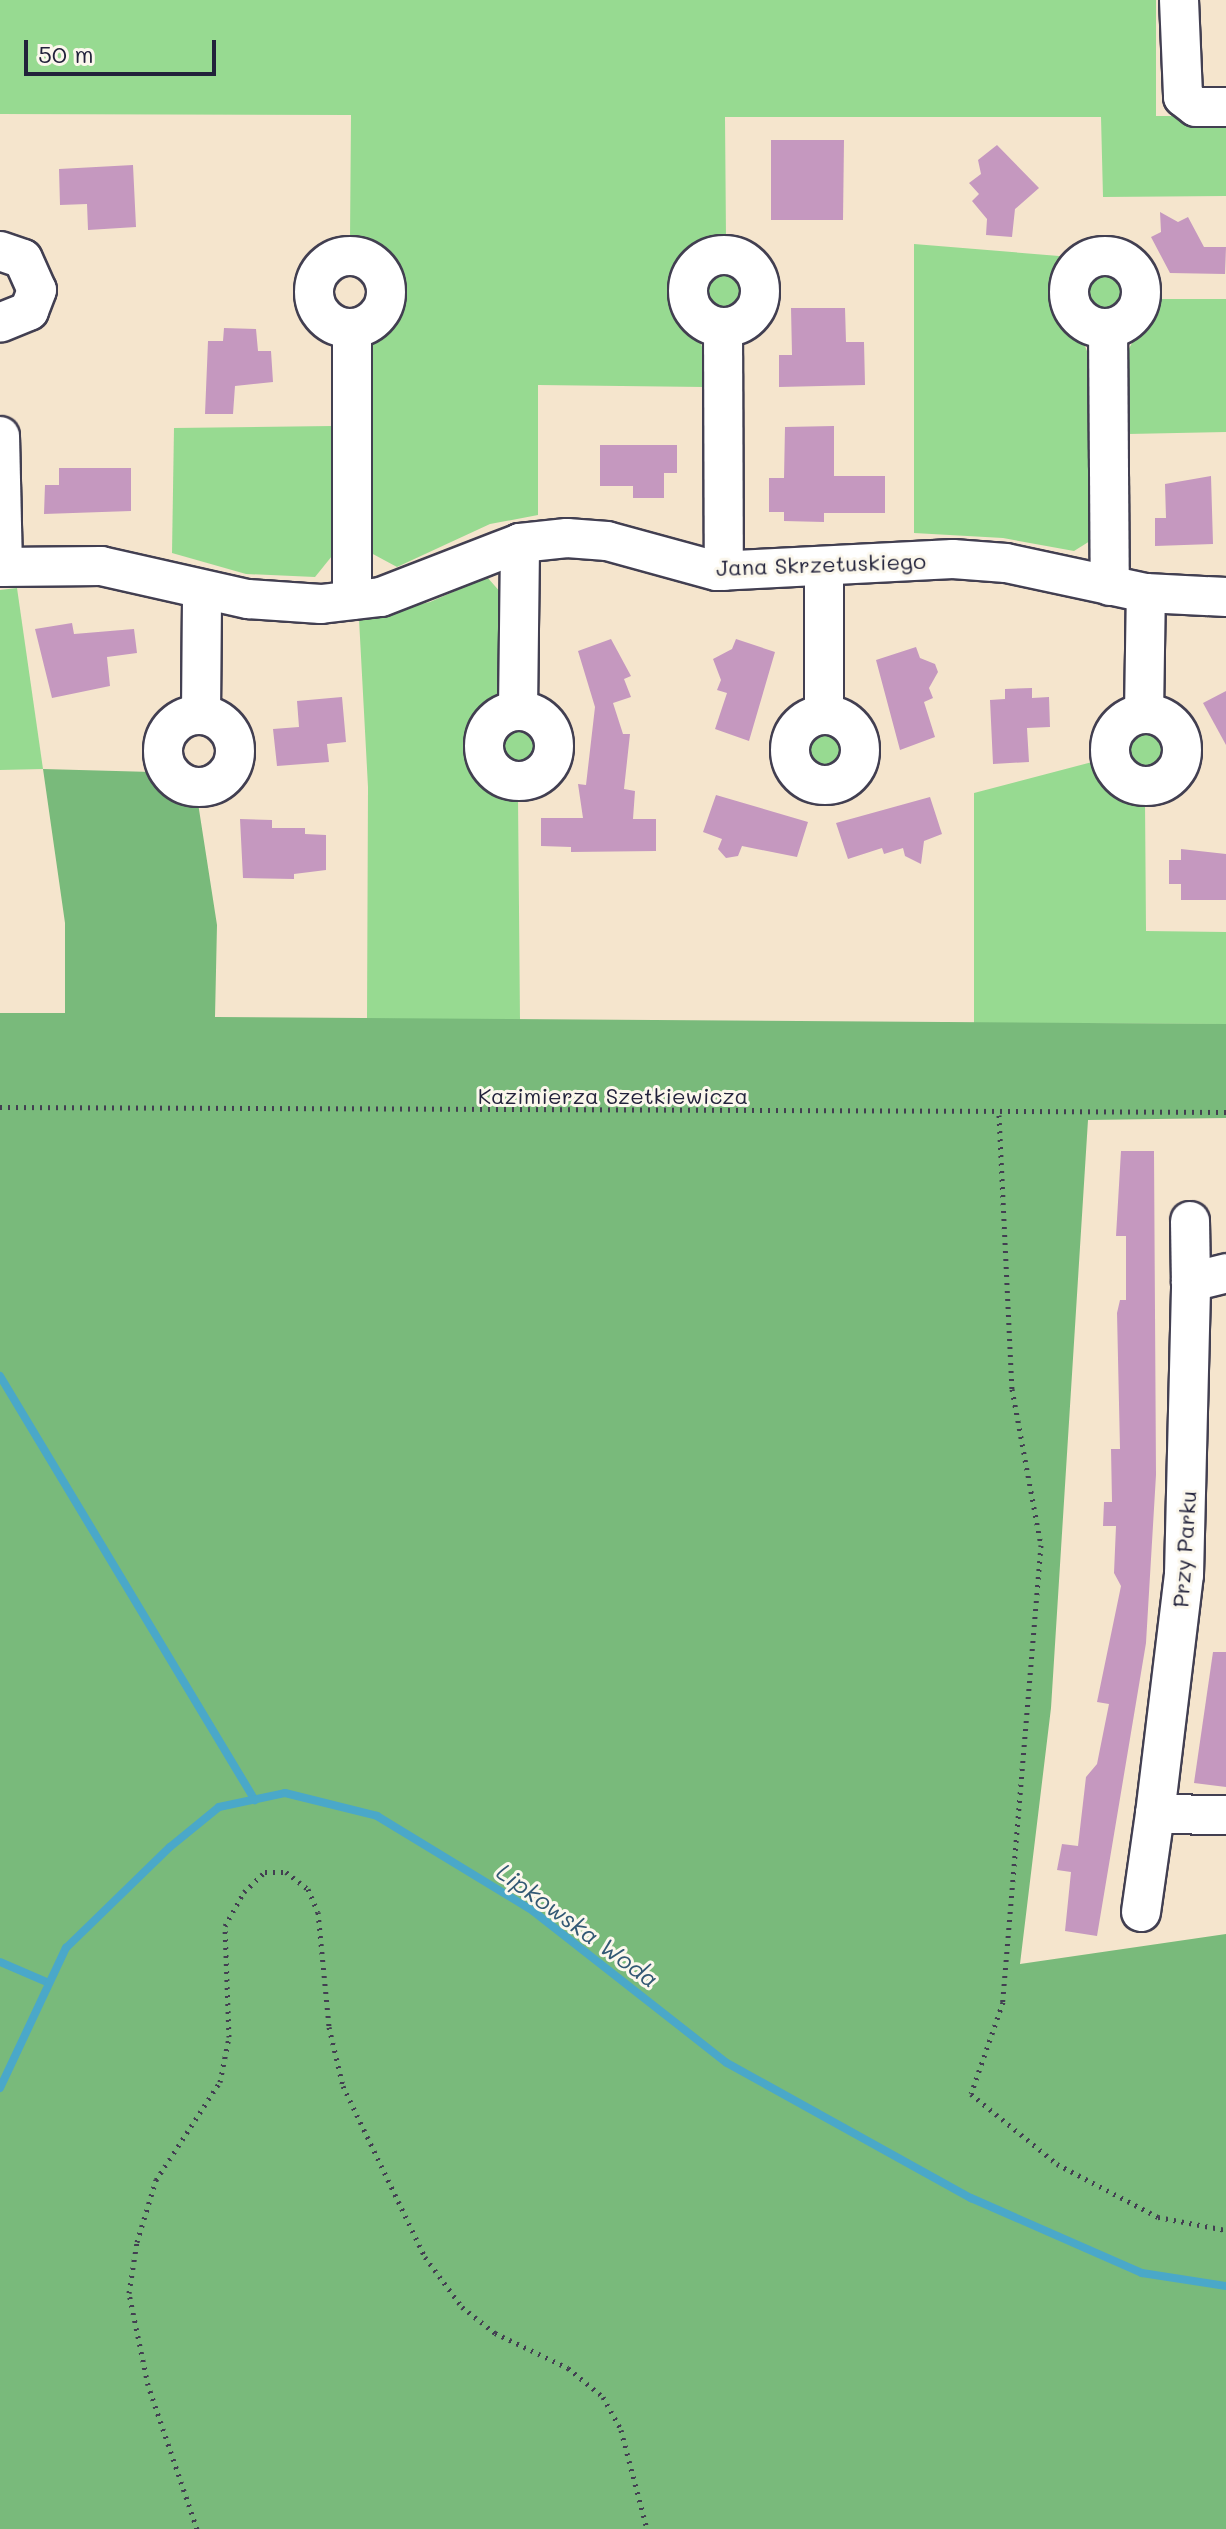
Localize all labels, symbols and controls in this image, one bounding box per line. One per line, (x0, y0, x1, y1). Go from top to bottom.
scale bar (28, 24, 220, 74)
text: 50 m (38, 38, 94, 69)
street label: Jana Skrzetuskiego (716, 547, 926, 581)
street label: Kazimierza Szetkiewicza (478, 1083, 748, 1109)
street label: Przy Parku (1167, 1490, 1201, 1608)
water label: Lipkowska Woda (492, 1857, 664, 1993)

